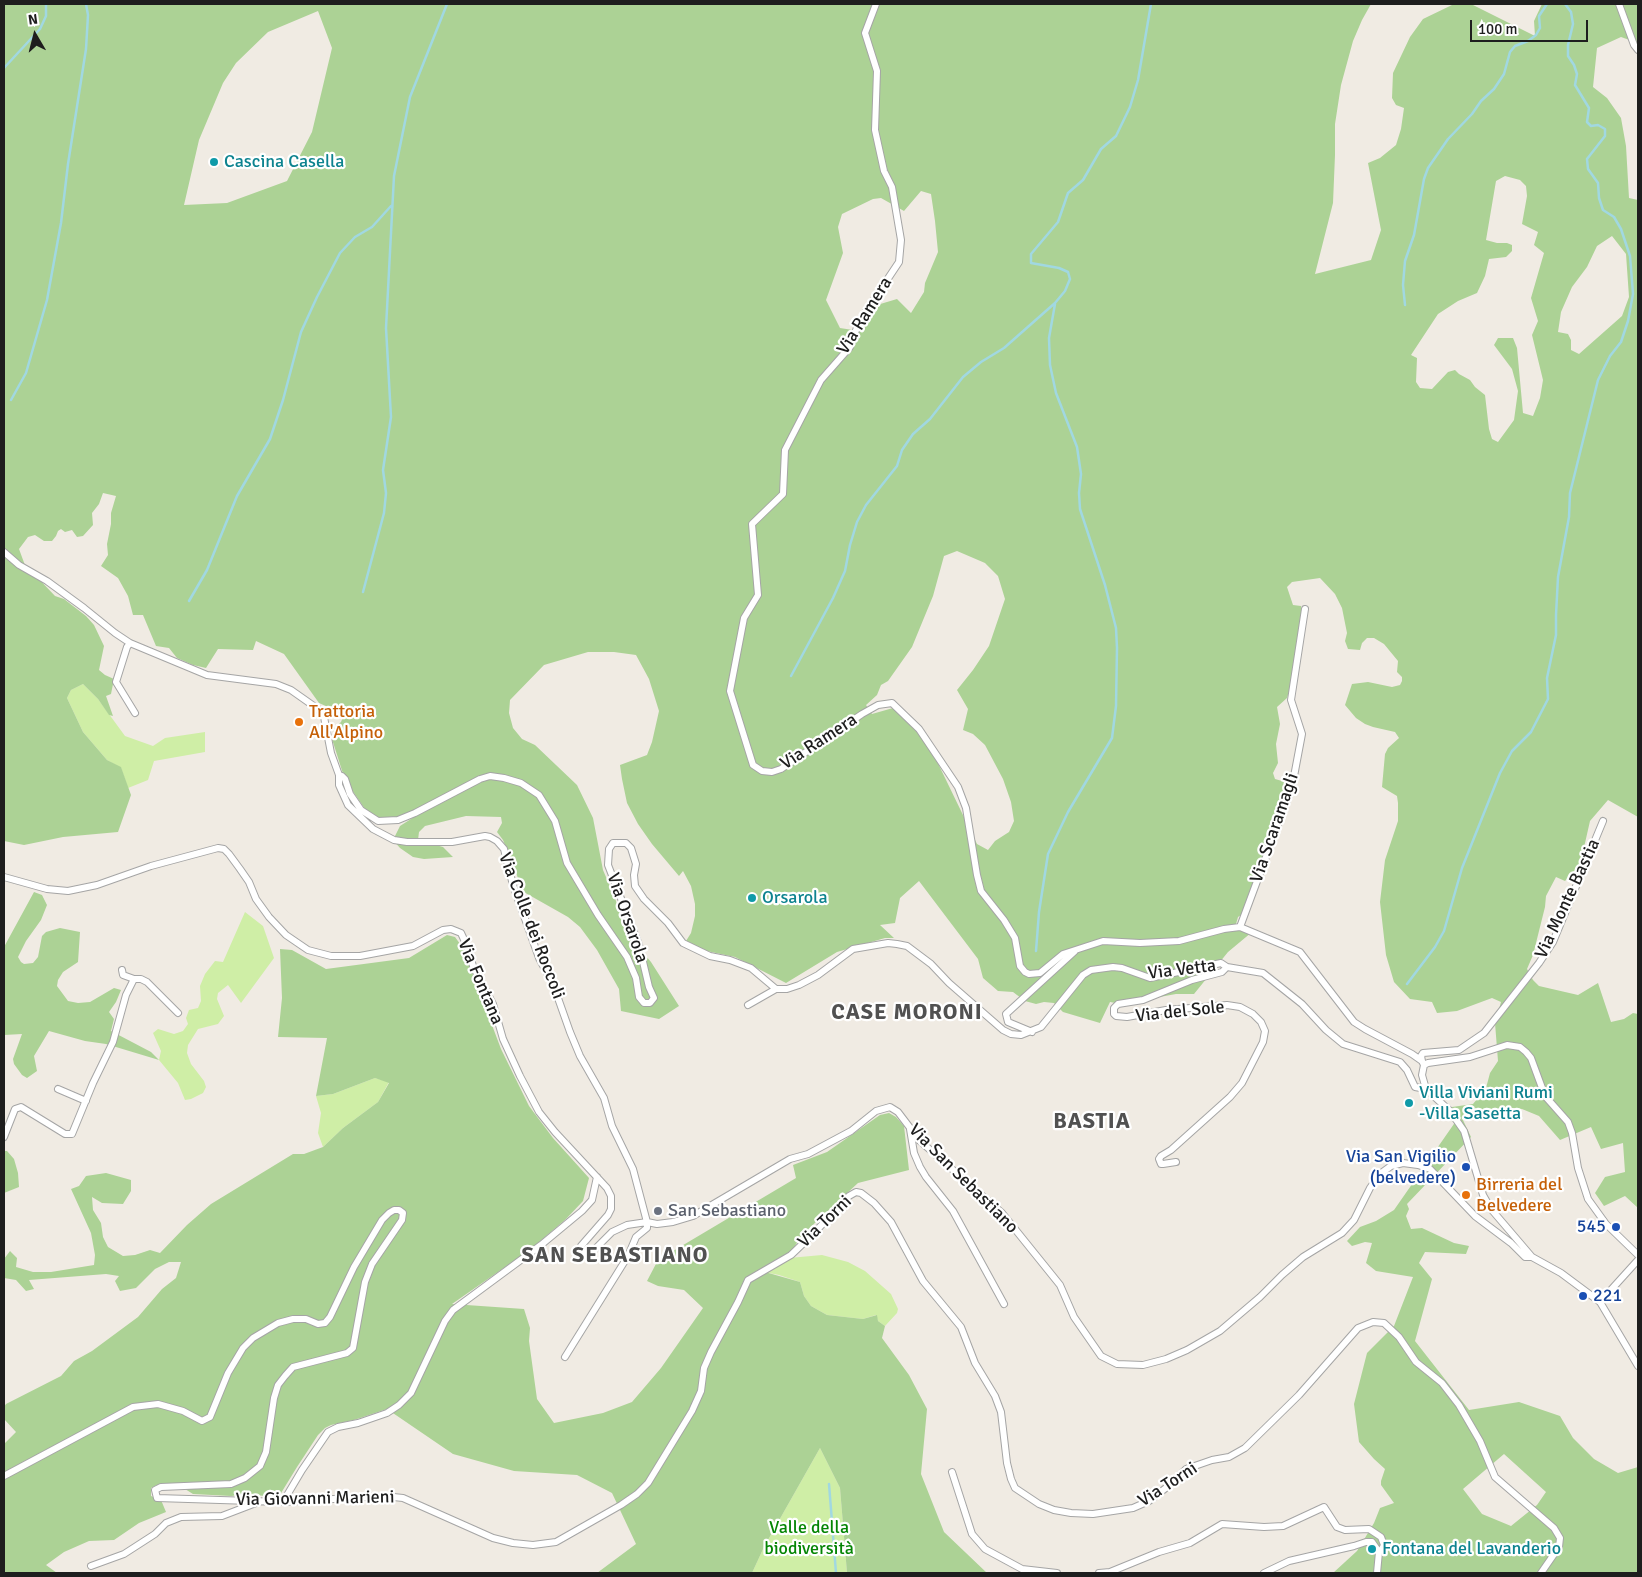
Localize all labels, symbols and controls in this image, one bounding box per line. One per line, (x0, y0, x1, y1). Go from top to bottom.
north arrow (10, 10, 60, 60)
scale bar (1472, 10, 1590, 42)
text: N (27, 11, 39, 29)
text: 100 m (1478, 20, 1518, 38)
place label: Cascina Casella (224, 151, 344, 173)
marker: Cascina Casella (208, 156, 220, 168)
street label: Via Ramera (833, 273, 897, 359)
place label: Trattoria All'Alpino (309, 701, 383, 744)
street label: Via Ramera (777, 709, 861, 775)
marker: Trattoria All'Alpino (293, 716, 305, 728)
street label: Via Scaramagli (1246, 770, 1304, 886)
street label: Via Monte Bastia (1531, 836, 1605, 962)
street label: Via Colle dei Roccoli (493, 850, 569, 1002)
street label: Via Orsarola (602, 870, 652, 966)
place label: Orsarola (762, 887, 828, 909)
marker: Orsarola (746, 892, 758, 904)
street label: Via Fontana (452, 936, 508, 1028)
street label: Via Vetta (1147, 955, 1217, 985)
street label: Via del Sole (1134, 997, 1226, 1027)
district label: CASE MORONI (830, 1000, 984, 1026)
place label: Villa Viviani Rumi -Villa Sasetta (1419, 1082, 1553, 1124)
marker: Villa Viviani Rumi -Villa Sasetta (1403, 1097, 1415, 1109)
district label: BASTIA (1052, 1109, 1132, 1135)
street label: Via San Sebastiano (904, 1120, 1022, 1238)
place label: Via San Vigilio (belvedere) (1346, 1146, 1456, 1188)
marker: Via San Vigilio (belvedere) (1460, 1161, 1472, 1173)
place label: Birreria del Belvedere (1476, 1174, 1562, 1216)
marker: Birreria del Belvedere (1460, 1189, 1472, 1201)
street label: Via Torni (794, 1191, 856, 1253)
place label: San Sebastiano (668, 1200, 786, 1222)
marker: San Sebastiano (652, 1205, 664, 1217)
place label: 545 (1577, 1216, 1606, 1238)
marker: 545 (1610, 1221, 1622, 1233)
district label: SAN SEBASTIANO (520, 1243, 710, 1269)
place label: 221 (1593, 1285, 1622, 1307)
marker: 221 (1577, 1290, 1589, 1302)
street label: Via Torni (1134, 1458, 1202, 1512)
street label: Via Giovanni Marieni (235, 1487, 395, 1511)
park label: Valle della biodiversità (764, 1517, 854, 1560)
place label: Fontana del Lavanderio (1382, 1538, 1561, 1560)
marker: Fontana del Lavanderio (1366, 1543, 1378, 1555)

